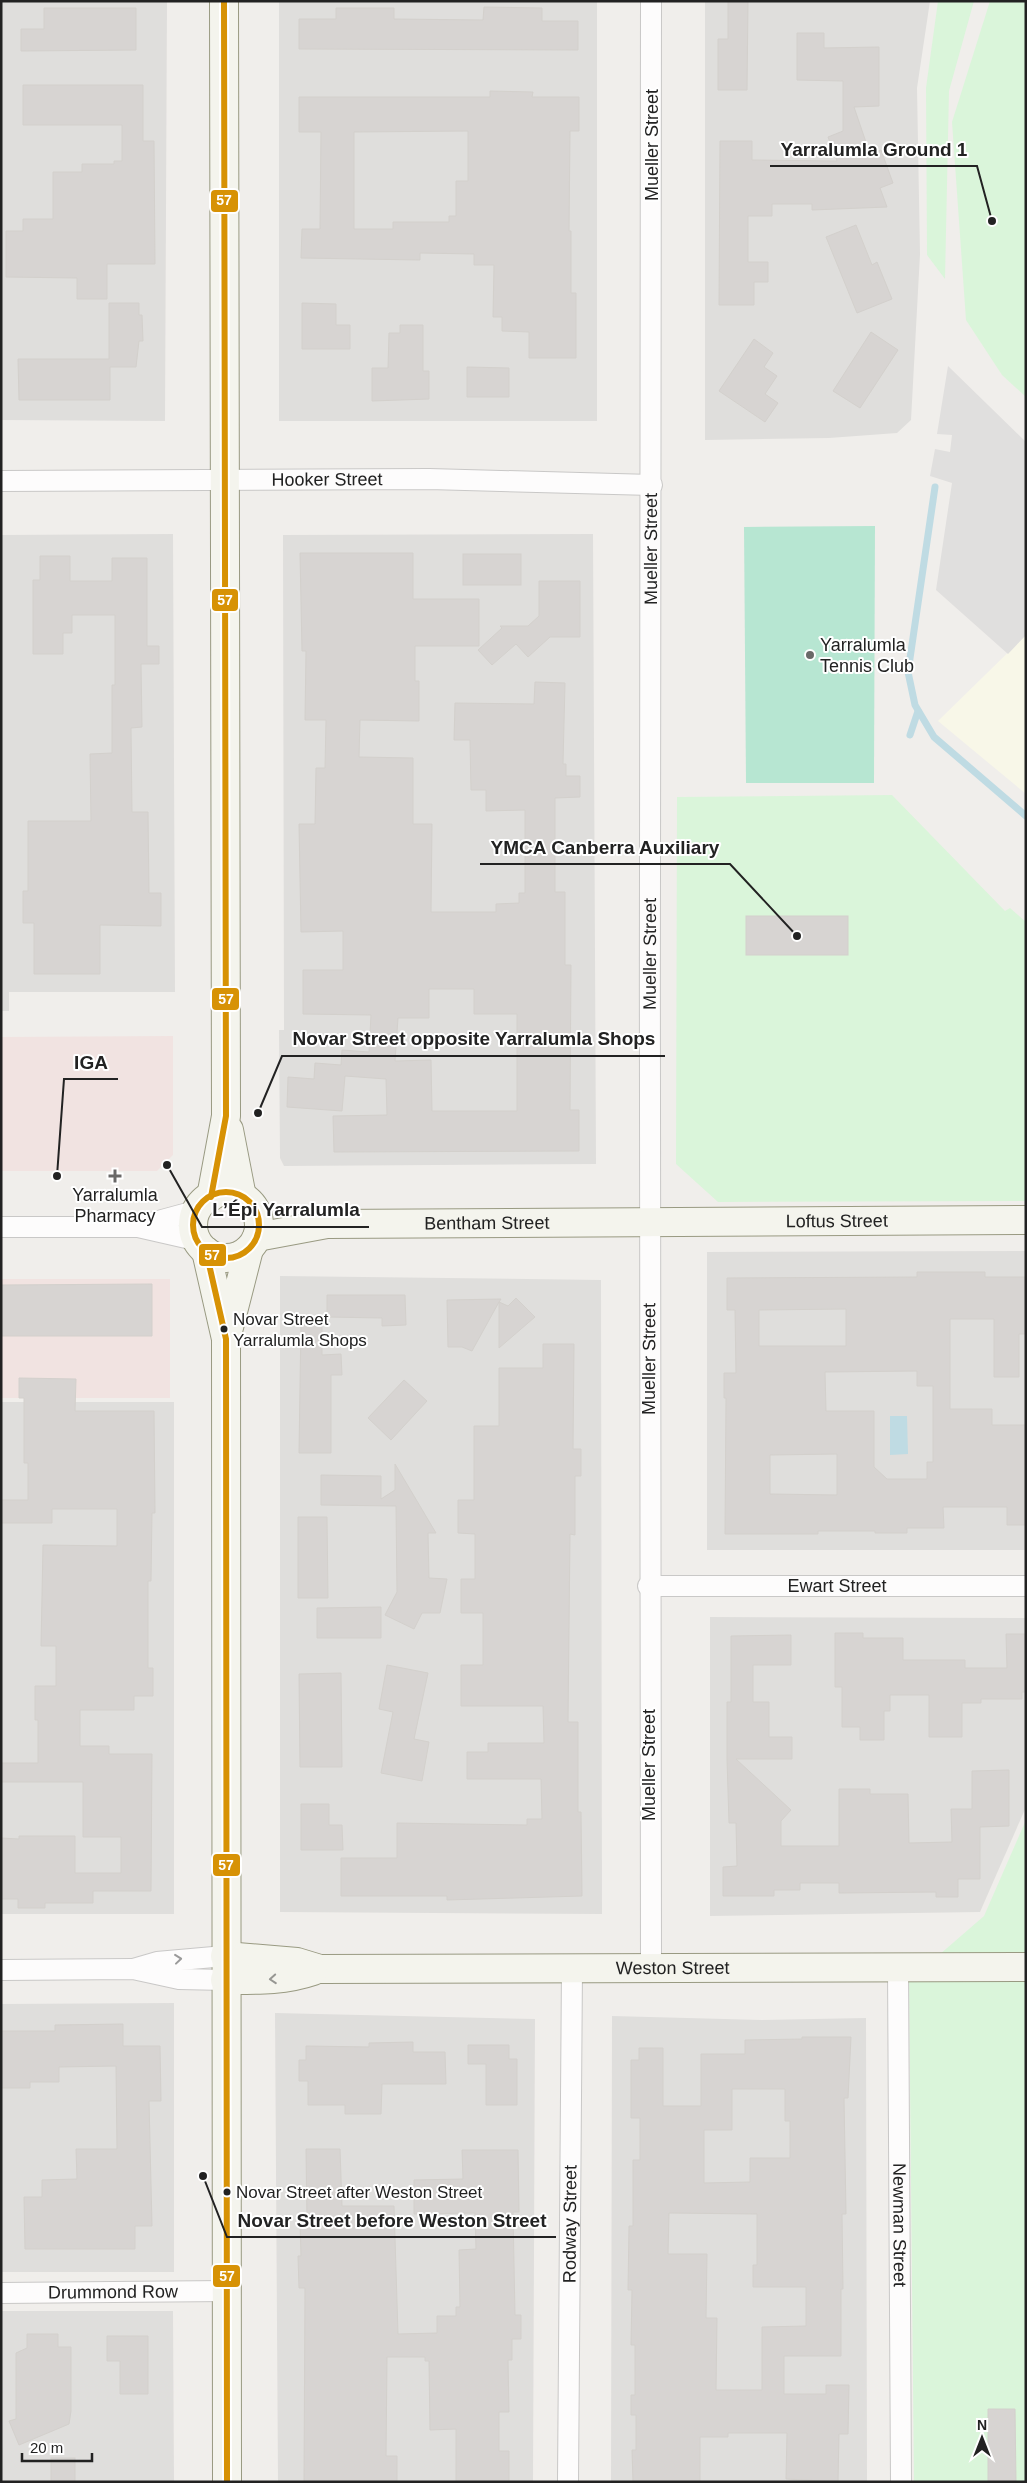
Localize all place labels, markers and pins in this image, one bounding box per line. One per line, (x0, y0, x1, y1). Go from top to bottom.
callout: Yarralumla Ground 1 (770, 132, 977, 166)
place label: Yarralumla Tennis Club (820, 635, 914, 676)
marker: Yarralumla Tennis Club (804, 649, 816, 661)
callout: YMCA Canberra Auxiliary (480, 830, 730, 864)
callout: Novar Street opposite Yarralumla Shops (282, 1022, 665, 1056)
callout: IGA (64, 1045, 118, 1079)
marker: Yarralumla Pharmacy (109, 1170, 121, 1182)
place label: Yarralumla Pharmacy (72, 1185, 159, 1226)
callout: L’Épi Yarralumla (202, 1193, 369, 1227)
place label: Novar Street Yarralumla Shops (233, 1310, 367, 1350)
marker: Novar Street Yarralumla Shops (219, 1324, 229, 1334)
place label: Novar Street after Weston Street (236, 2183, 483, 2202)
marker: Novar Street after Weston Street (222, 2187, 232, 2197)
callout: Novar Street before Weston Street (227, 2203, 556, 2237)

